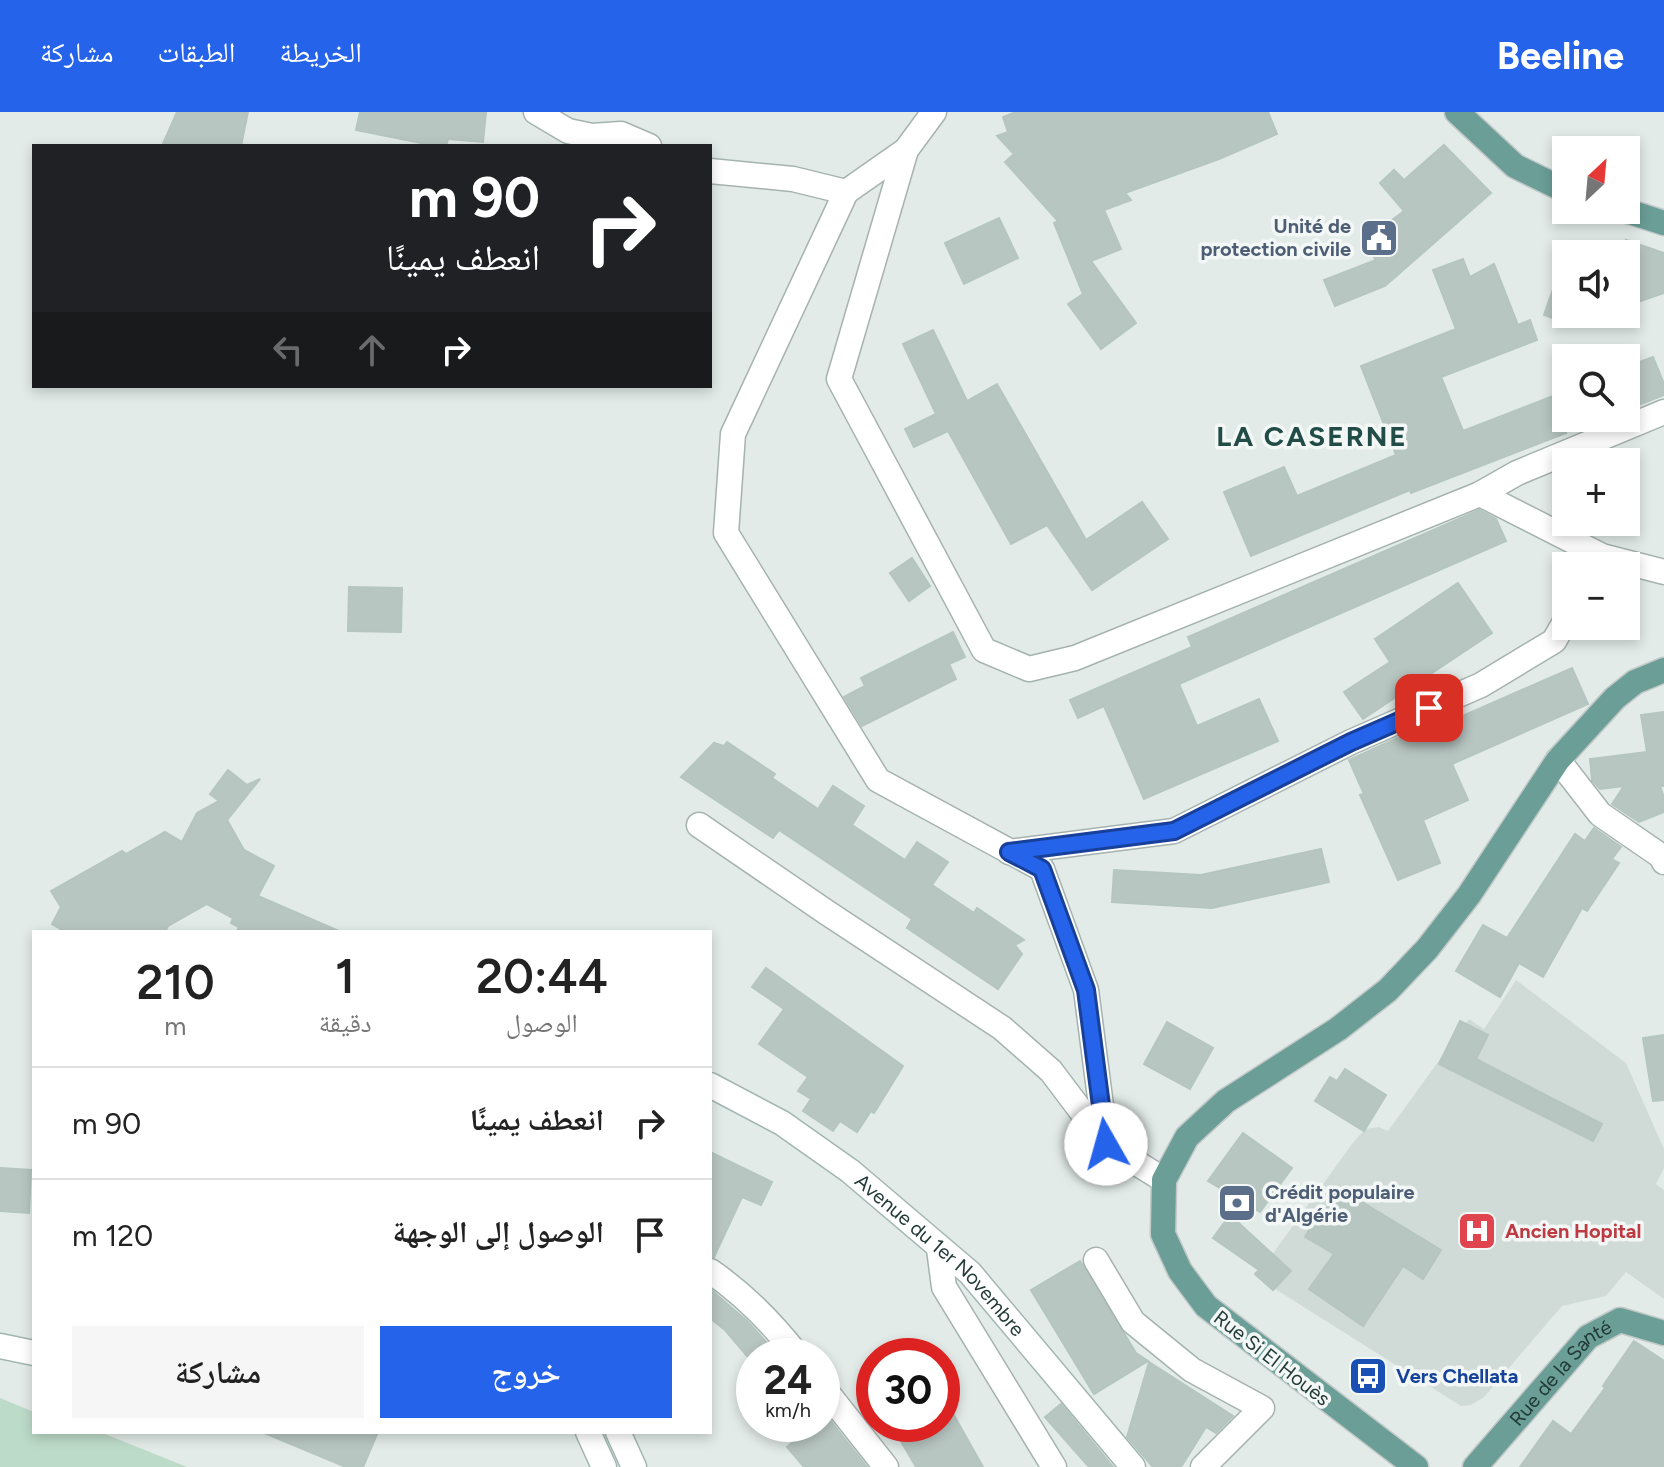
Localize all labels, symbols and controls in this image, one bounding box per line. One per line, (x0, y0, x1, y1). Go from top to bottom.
text: Beeline (1497, 33, 1624, 79)
text: مشاركة (40, 35, 114, 69)
text: الطبقات (158, 35, 235, 69)
text: الخريطة (279, 35, 362, 69)
north arrow (1552, 136, 1640, 224)
map controls (1552, 136, 1640, 640)
text: 90 m (409, 164, 540, 231)
icon: right (568, 176, 672, 280)
place label: Unité de protection civile (1200, 214, 1351, 261)
public building icon: Unité de protection civile (1358, 217, 1400, 259)
text: انعطف يمينًا (386, 236, 540, 279)
button: sound (1552, 240, 1640, 328)
icon: left (266, 328, 310, 372)
icon: ahead (350, 328, 394, 372)
icon: right (434, 328, 478, 372)
button: search (1552, 344, 1640, 432)
district label: LA CASERNE (1216, 419, 1408, 453)
button: + (1552, 448, 1640, 536)
button: − (1552, 552, 1640, 640)
pin (1395, 674, 1463, 742)
icon: arrive (1407, 686, 1451, 730)
text: 1 (335, 947, 355, 1005)
text: 20:44 (476, 947, 608, 1005)
text: 210 (136, 953, 215, 1011)
text: دقيقة (319, 1007, 372, 1039)
text: الوصول (506, 1007, 578, 1039)
text: m (164, 1010, 186, 1042)
text: انعطف يمينًا (470, 1101, 604, 1138)
icon: right (628, 1101, 672, 1145)
position arrow (1064, 1102, 1148, 1186)
text: 90 m (72, 1105, 141, 1142)
street label: Avenue du 1er Novembre (850, 1169, 1030, 1341)
place label: Crédit populaire d'Algérie (1265, 1180, 1415, 1227)
bank icon: Crédit populaire d'Algérie (1216, 1182, 1258, 1224)
hospital icon: Ancien Hopital (1456, 1210, 1498, 1252)
text: الوصول إلى الوجهة (392, 1213, 604, 1250)
icon: arrive (628, 1213, 672, 1257)
text: 120 m (72, 1217, 153, 1254)
place label: Ancien Hopital (1505, 1219, 1641, 1243)
street label: Rue Si El Houès (1209, 1305, 1335, 1411)
street label: Rue de la Santé (1504, 1315, 1616, 1431)
button: مشاركة (72, 1326, 364, 1418)
button: خروج (380, 1326, 672, 1418)
speed limit sign: 30 (856, 1338, 960, 1442)
bus stop icon: Vers Chellata (1347, 1355, 1389, 1397)
text: 24 (764, 1356, 812, 1404)
place label: Vers Chellata (1396, 1364, 1518, 1388)
text: km/h (765, 1398, 811, 1422)

